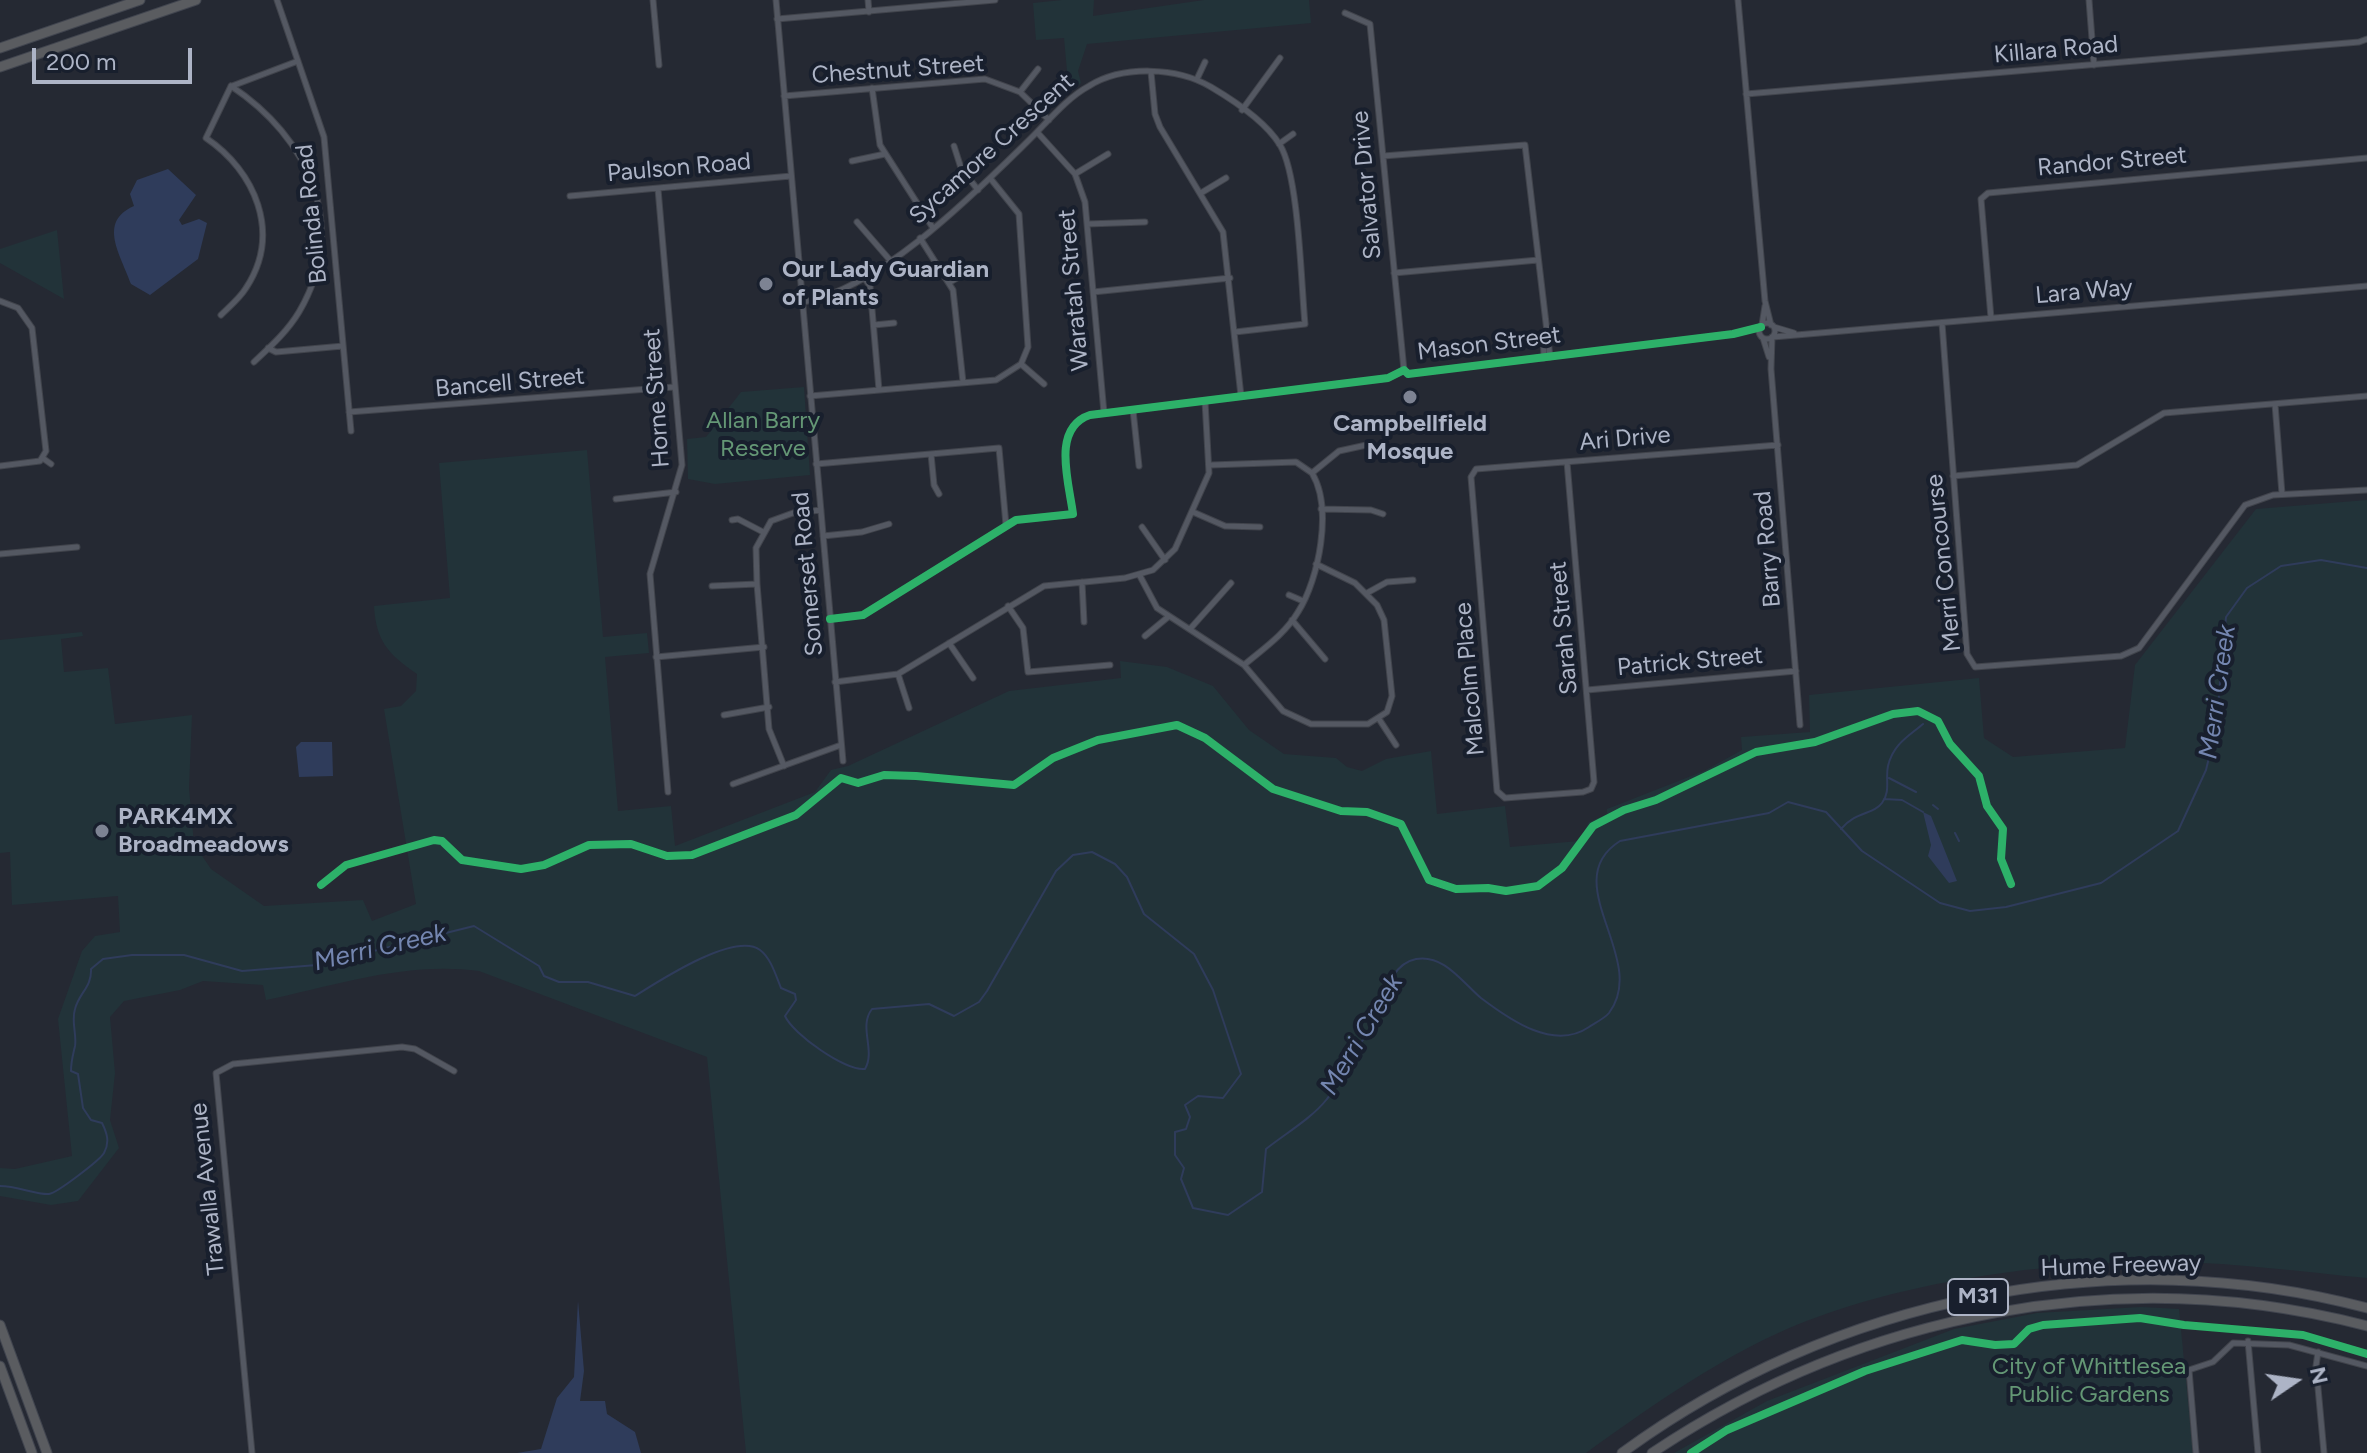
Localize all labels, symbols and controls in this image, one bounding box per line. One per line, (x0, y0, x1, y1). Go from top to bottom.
street label: Killara Road (1993, 30, 2119, 70)
scale bar (36, 32, 196, 82)
text: 200 m (46, 47, 117, 76)
street label: Chestnut Street (811, 50, 985, 90)
street label: Sycamore Crescent (904, 67, 1080, 231)
street label: Salvator Drive (1346, 109, 1388, 261)
street label: Randor Street (2036, 141, 2188, 183)
street label: Bolinda Road (290, 143, 334, 285)
street label: Paulson Road (606, 147, 752, 189)
street label: Waratah Street (1053, 208, 1095, 372)
place label: Our Lady Guardian of Plants (782, 256, 989, 312)
street label: Lara Way (2034, 273, 2134, 311)
marker: Our Lady Guardian of Plants (757, 275, 775, 293)
street label: Mason Street (1416, 321, 1562, 367)
street label: Horne Street (638, 327, 676, 469)
street label: Bancell Street (434, 362, 586, 404)
marker: Campbellfield Mosque (1401, 388, 1419, 406)
park label: Allan Barry Reserve (706, 407, 820, 463)
place label: Campbellfield Mosque (1333, 410, 1487, 466)
street label: Ari Drive (1578, 421, 1672, 457)
street label: Merri Concourse (1920, 473, 1968, 653)
street label: Barry Road (1749, 490, 1787, 608)
street label: Somerset Road (786, 491, 830, 657)
street label: Sarah Street (1544, 560, 1584, 696)
street label: Malcolm Place (1449, 601, 1491, 757)
water label: Merri Creek (2193, 623, 2243, 761)
street label: Patrick Street (1616, 641, 1764, 683)
place label: PARK4MX Broadmeadows (118, 803, 289, 859)
marker: PARK4MX Broadmeadows (93, 822, 111, 840)
water label: Merri Creek (311, 918, 449, 978)
water label: Merri Creek (1314, 969, 1410, 1101)
street label: Trawalla Avenue (185, 1101, 231, 1277)
street label: Hume Freeway (2040, 1249, 2202, 1283)
road number: M31 (1948, 1279, 2008, 1315)
north arrow (2255, 1341, 2335, 1421)
park label: City of Whittlesea Public Gardens (1992, 1353, 2186, 1409)
text: N (2304, 1364, 2334, 1387)

